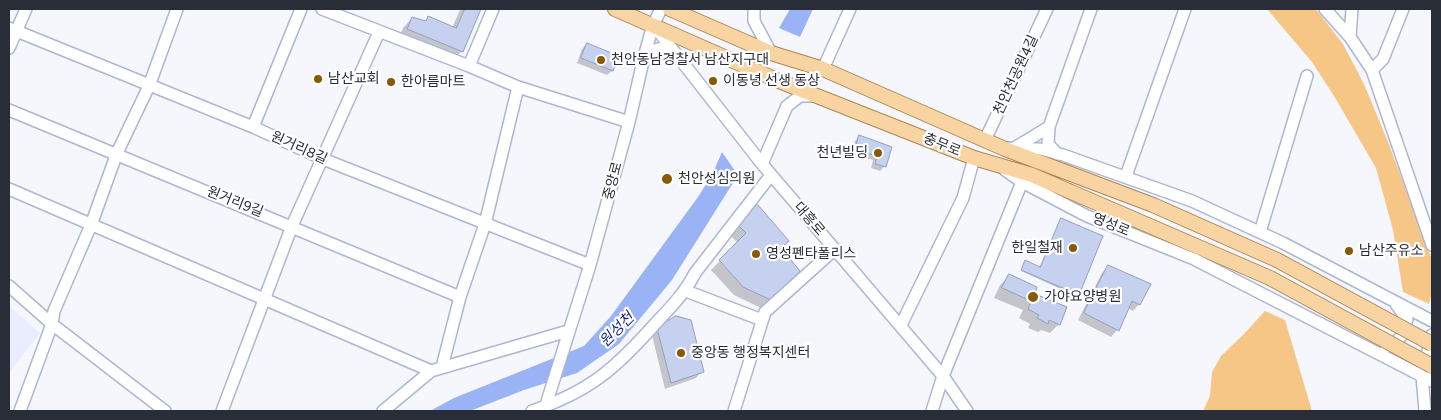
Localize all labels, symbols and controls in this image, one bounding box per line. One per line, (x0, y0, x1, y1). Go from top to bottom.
street label: 천안천공원4길 (990, 32, 1042, 118)
place label: 천안동남경찰서 남산지구대 (611, 52, 769, 68)
marker: 천안동남경찰서 남산지구대 (595, 54, 607, 66)
place label: 남산교회 (328, 71, 380, 87)
marker: 남산교회 (312, 73, 324, 85)
place label: 이동녕 선생 동상 (723, 73, 820, 89)
place label: 한아름마트 (401, 74, 465, 90)
marker: 이동녕 선생 동상 (707, 75, 719, 87)
marker: 한아름마트 (385, 76, 397, 88)
street label: 원거리8길 (268, 128, 330, 168)
street label: 충무로 (921, 130, 963, 160)
place label: 천년빌딩 (816, 145, 868, 161)
marker: 천년빌딩 (872, 147, 884, 159)
street label: 중앙로 (600, 160, 626, 202)
place label: 천안성심의원 (678, 171, 755, 187)
marker: 천안성심의원 (660, 172, 674, 186)
street label: 원거리9길 (204, 183, 266, 221)
street label: 대흥로 (790, 199, 828, 239)
street label: 영성로 (1090, 210, 1132, 240)
place label: 한일철재 (1011, 240, 1063, 256)
marker: 한일철재 (1067, 242, 1079, 254)
place label: 남산주유소 (1359, 243, 1423, 259)
marker: 남산주유소 (1343, 245, 1355, 257)
place label: 영성펜타폴리스 (766, 246, 856, 262)
marker: 영성펜타폴리스 (750, 248, 762, 260)
place label: 가야요양병원 (1044, 289, 1121, 305)
marker: 가야요양병원 (1026, 290, 1040, 304)
water label: 원성천 (596, 309, 638, 351)
place label: 중앙동 행정복지센터 (691, 345, 810, 361)
marker: 중앙동 행정복지센터 (675, 347, 687, 359)

